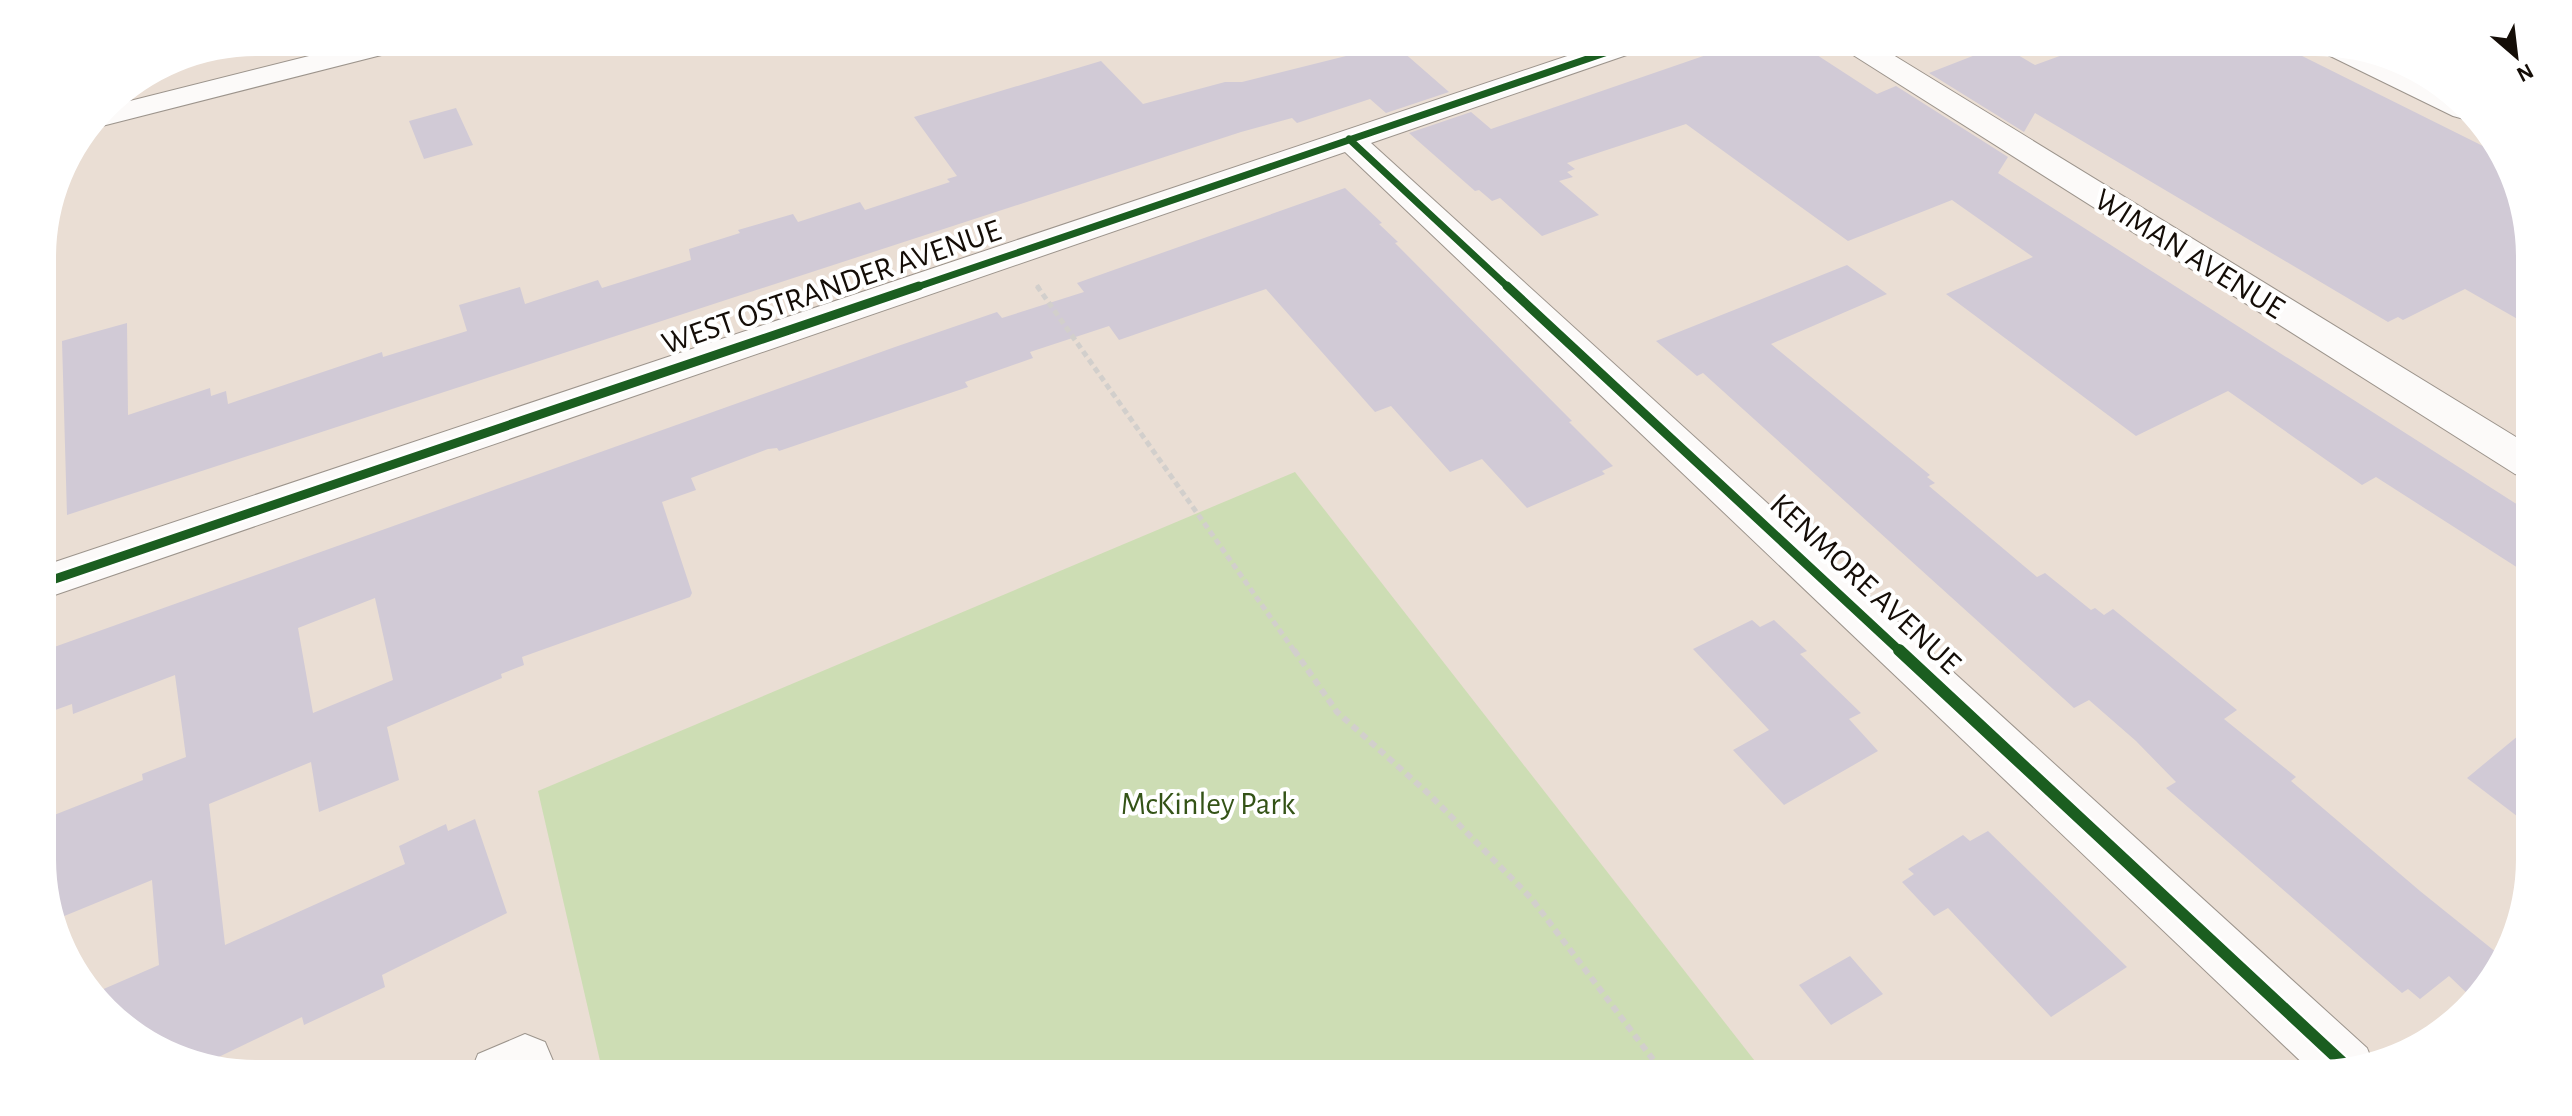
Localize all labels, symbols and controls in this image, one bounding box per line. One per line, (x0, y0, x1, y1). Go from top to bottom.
north arrow (2476, 16, 2556, 96)
text: N (2513, 59, 2537, 86)
street label: WIMAN AVENUE (2089, 183, 2290, 325)
street label: WEST OSTRANDER AVENUE (658, 214, 1005, 360)
street label: KENMORE AVENUE (1764, 488, 1967, 680)
park label: McKinley Park (1121, 788, 1296, 820)

